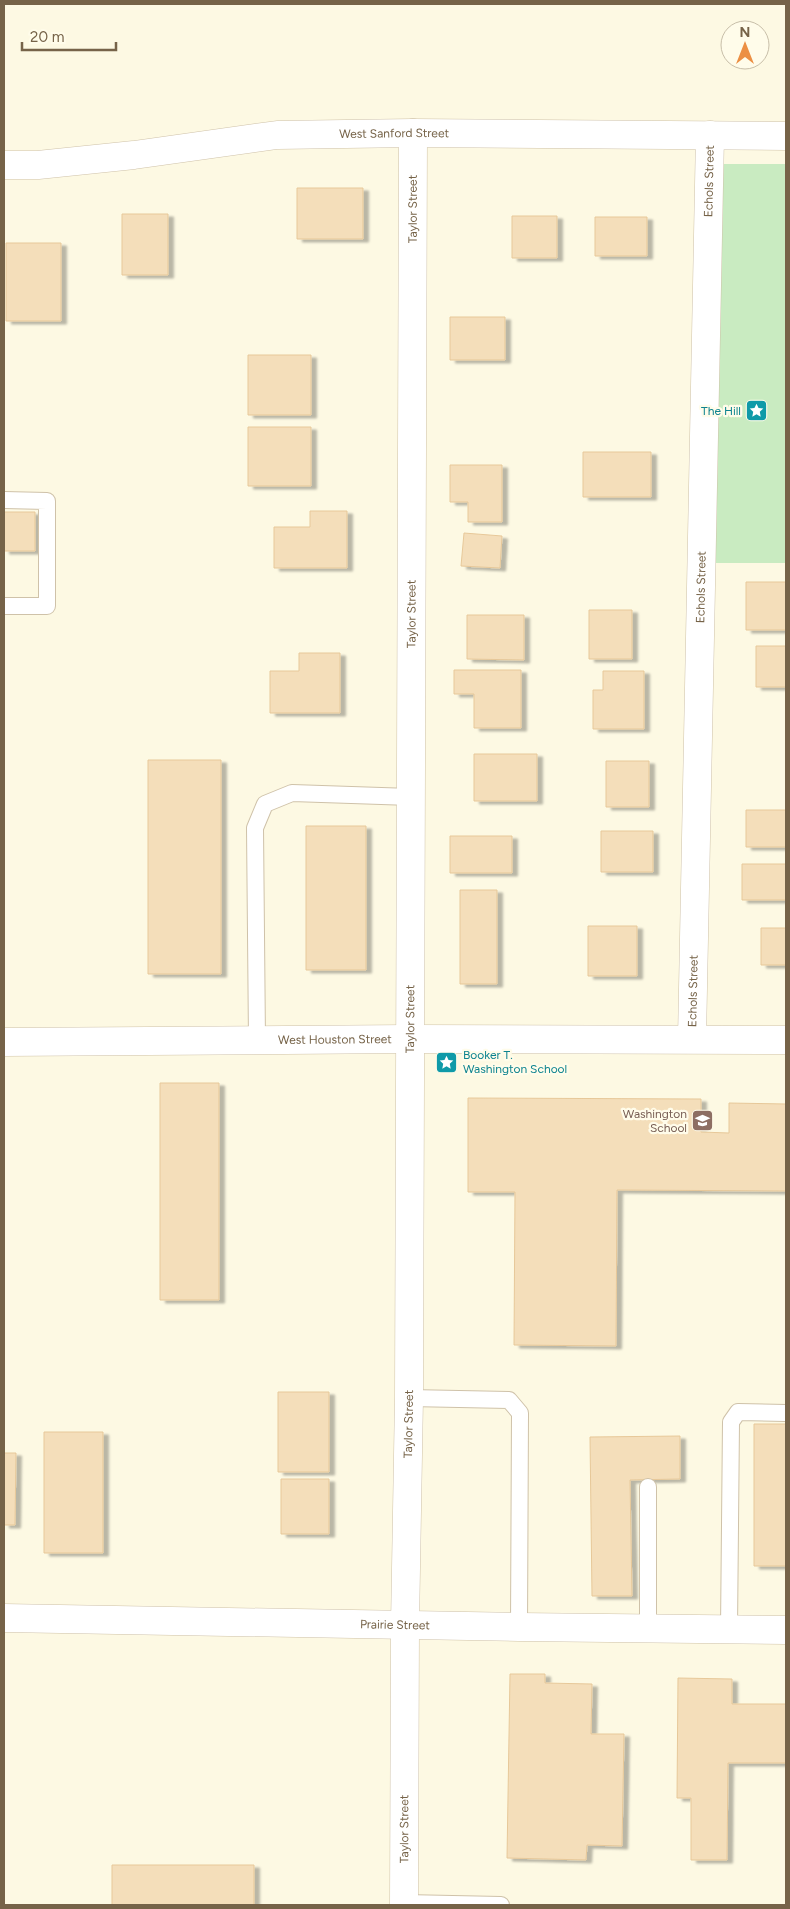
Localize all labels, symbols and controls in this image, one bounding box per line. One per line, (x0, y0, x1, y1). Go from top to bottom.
scale bar (22, 20, 116, 52)
north arrow (720, 20, 770, 70)
text: N (740, 24, 750, 41)
text: 20 m (30, 28, 64, 46)
street label: West Sanford Street (339, 126, 450, 141)
street label: Echols Street (701, 145, 717, 217)
street label: Taylor Street (406, 174, 420, 243)
place icon: The Hill (745, 399, 769, 423)
place label: The Hill (701, 404, 741, 418)
street label: Echols Street (693, 550, 709, 623)
street label: Taylor Street (404, 579, 419, 648)
street label: Echols Street (685, 954, 701, 1027)
street label: Taylor Street (403, 984, 417, 1053)
street label: West Houston Street (278, 1032, 392, 1047)
place label: Booker T. Washington School (463, 1048, 567, 1076)
place icon: Booker T. Washington School (435, 1050, 459, 1074)
place label: Washington School (623, 1107, 687, 1135)
school or university icon: Washington School (691, 1109, 715, 1133)
street label: Taylor Street (401, 1389, 416, 1458)
street label: Prairie Street (360, 1617, 430, 1632)
street label: Taylor Street (397, 1794, 411, 1863)

